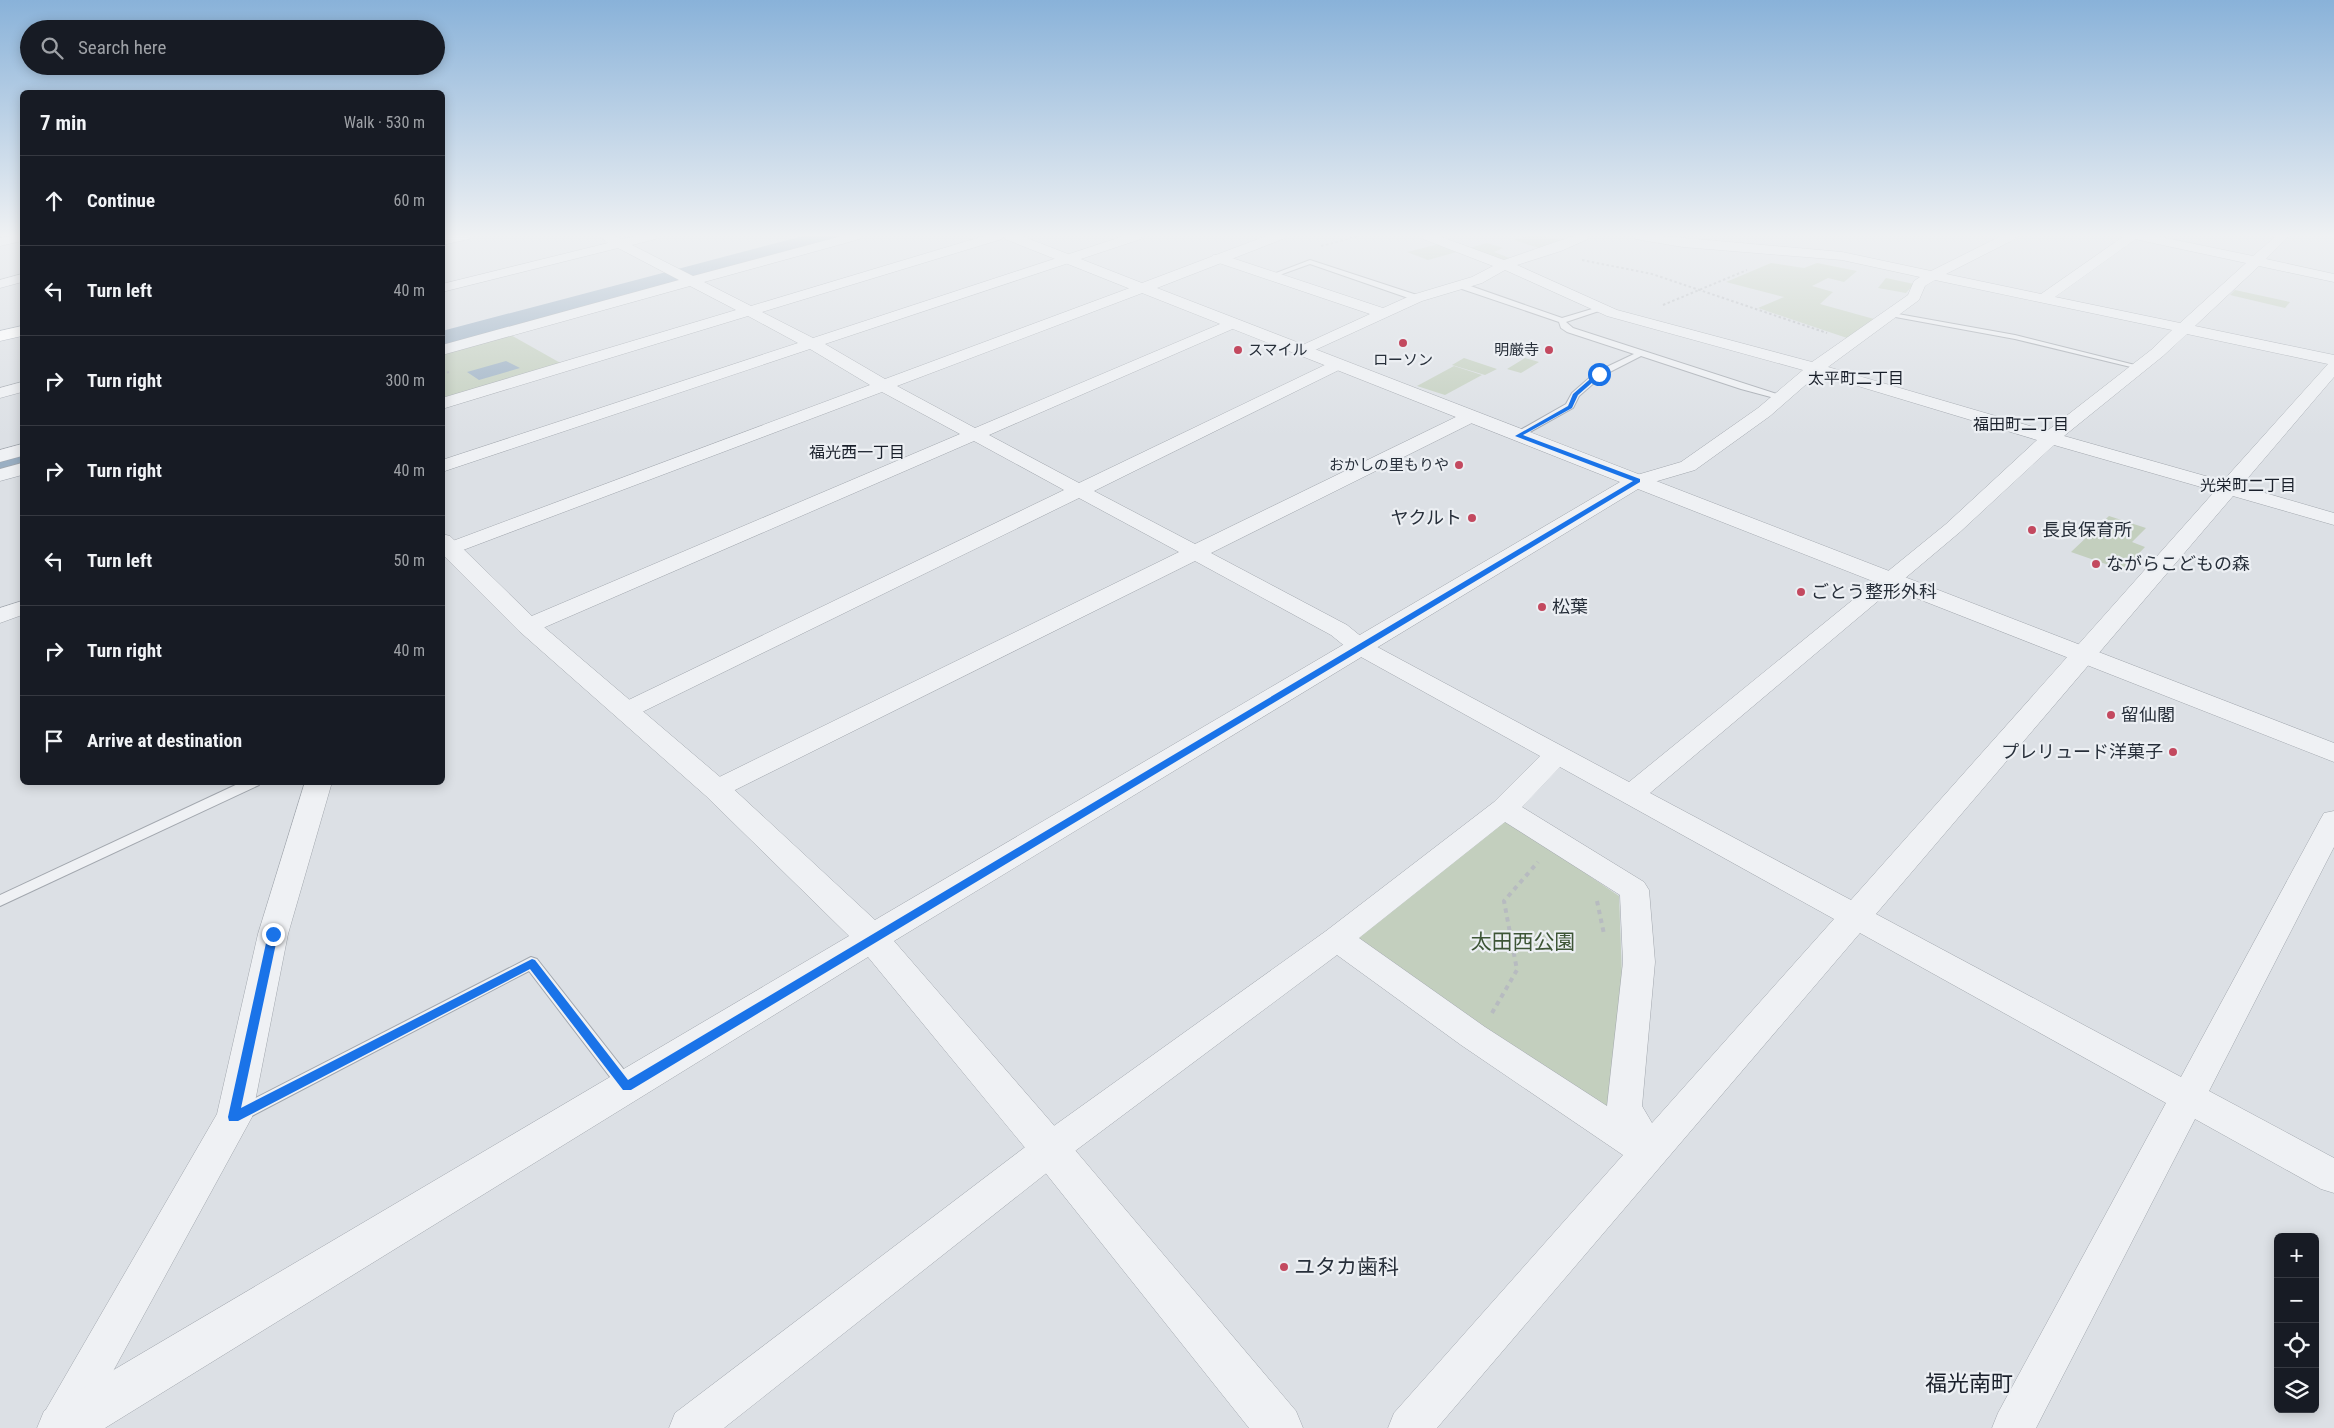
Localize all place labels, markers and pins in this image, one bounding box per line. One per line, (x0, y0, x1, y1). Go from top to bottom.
marker: ローソン (1397, 337, 1409, 349)
place label: スマイル (1248, 341, 1308, 359)
place label: 明厳寺 (1494, 341, 1539, 359)
marker: スマイル (1232, 344, 1244, 356)
marker: 明厳寺 (1543, 344, 1555, 356)
place label: ローソン (1373, 351, 1433, 369)
place label: おかしの里もりや (1329, 456, 1449, 474)
marker: おかしの里もりや (1453, 459, 1465, 471)
place label: ヤクルト (1391, 507, 1462, 528)
marker: ヤクルト (1466, 512, 1478, 524)
place label: 長良保育所 (2042, 519, 2132, 540)
marker: 長良保育所 (2026, 524, 2038, 536)
place label: ながらこどもの森 (2106, 553, 2250, 574)
marker: ながらこどもの森 (2090, 558, 2102, 570)
place label: ごとう整形外科 (1811, 581, 1937, 602)
marker: ごとう整形外科 (1795, 586, 1807, 598)
place label: 松葉 (1552, 596, 1588, 617)
marker: 松葉 (1536, 601, 1548, 613)
place label: 留仙閣 (2121, 704, 2175, 725)
marker: 留仙閣 (2105, 709, 2117, 721)
place label: プレリュード洋菓子 (2001, 741, 2163, 762)
marker: プレリュード洋菓子 (2167, 746, 2179, 758)
place label: ユタカ歯科 (1294, 1255, 1399, 1279)
marker: ユタカ歯科 (1278, 1261, 1290, 1273)

